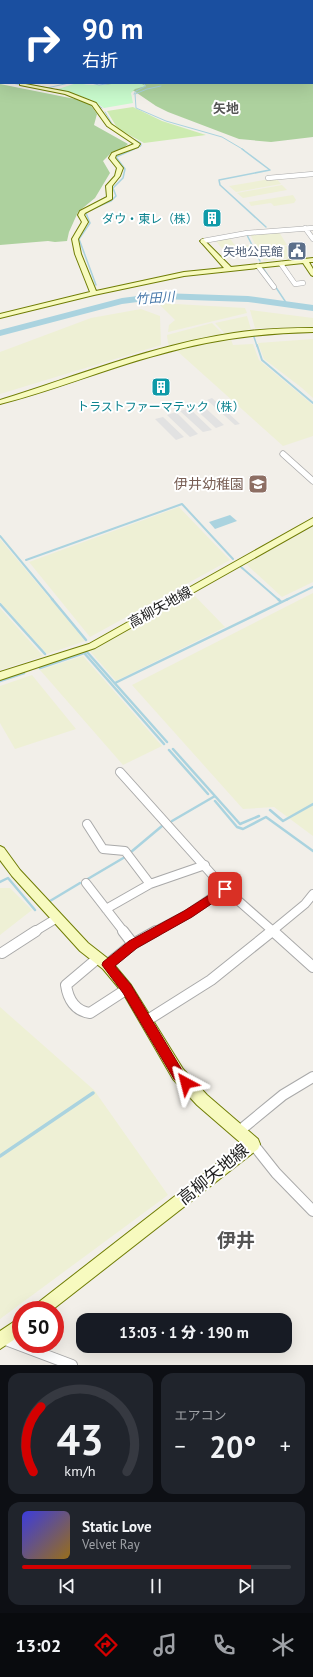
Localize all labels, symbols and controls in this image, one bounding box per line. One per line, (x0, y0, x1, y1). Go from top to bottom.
text: 90 m (82, 10, 143, 47)
icon: right (16, 16, 68, 68)
text: 右折 (82, 49, 118, 72)
district label: 矢地 (213, 100, 239, 117)
building icon: ダウ・東レ（株） (201, 207, 223, 229)
place label: ダウ・東レ（株） (102, 211, 198, 226)
public building icon: 矢地公民館 (286, 240, 308, 262)
place label: 矢地公民館 (223, 244, 283, 259)
water label: 竹田川 (135, 288, 177, 308)
building icon: トラストファーマテック（株） (150, 376, 172, 398)
place label: トラストファーマテック（株） (77, 399, 245, 414)
school or university icon: 伊井幼稚園 (247, 473, 269, 495)
place label: 伊井幼稚園 (174, 475, 244, 493)
street label: 高柳矢地線 (125, 582, 195, 632)
pin (208, 872, 242, 906)
icon: arrive (214, 878, 236, 900)
position arrow (165, 1062, 207, 1104)
street label: 高柳矢地線 (173, 1139, 253, 1209)
district label: 伊井 (217, 1228, 255, 1252)
speed limit sign: 50 (12, 1301, 64, 1353)
text: 13:03 · 1 分 · 190 m (119, 1323, 249, 1342)
text: エアコン (175, 1407, 227, 1424)
text: 43 (57, 1412, 104, 1465)
text: 20° (209, 1427, 256, 1466)
text: − (175, 1432, 186, 1460)
text: + (280, 1432, 291, 1460)
text: km/h (65, 1460, 96, 1479)
text: Static Love (82, 1517, 152, 1536)
text: Velvet Ray (82, 1536, 140, 1553)
icon: previous (56, 1575, 78, 1597)
icon: pause (145, 1575, 167, 1597)
icon: next (235, 1575, 257, 1597)
icon: directions (92, 1631, 120, 1659)
icon: music (151, 1631, 179, 1659)
icon: phone (210, 1631, 238, 1659)
icon: climate (269, 1631, 297, 1659)
text: 13:02 (16, 1634, 61, 1657)

